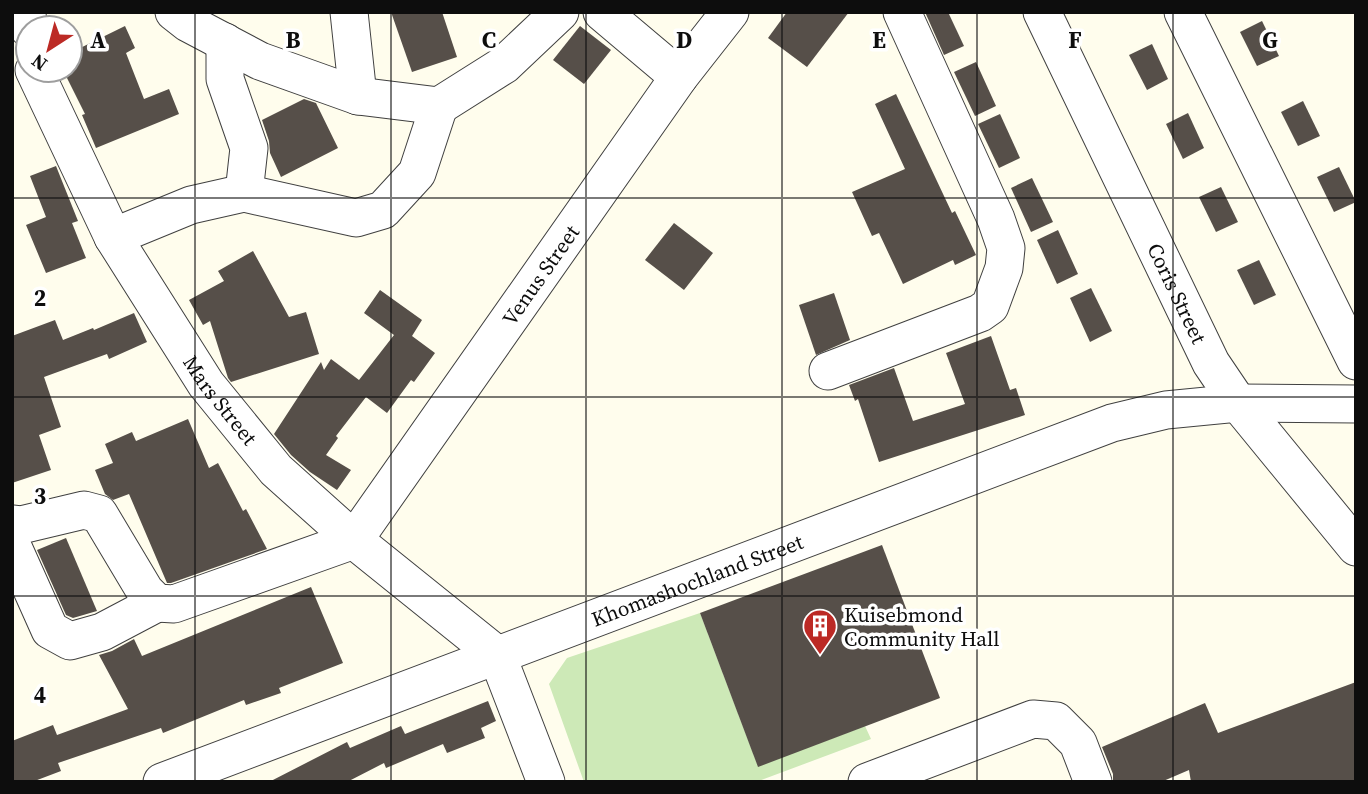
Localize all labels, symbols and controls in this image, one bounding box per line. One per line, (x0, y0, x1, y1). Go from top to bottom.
north arrow (14, 14, 84, 84)
text: A (90, 24, 106, 56)
text: B (286, 24, 301, 56)
text: C (482, 24, 496, 56)
text: D (676, 24, 692, 56)
text: E (872, 24, 886, 56)
text: F (1068, 24, 1082, 56)
text: G (1262, 24, 1278, 56)
text: N (26, 48, 52, 77)
street label: Venus Street (495, 219, 586, 331)
street label: Coris Street (1141, 238, 1214, 348)
text: 2 (34, 282, 46, 314)
street label: Mars Street (177, 349, 264, 451)
text: 3 (34, 480, 46, 512)
street label: Khomashochland Street (587, 527, 807, 633)
place label: Kuisebmond Community Hall (844, 600, 1000, 653)
building icon: Kuisebmond Community Hall (801, 607, 839, 656)
text: 4 (34, 679, 46, 711)

